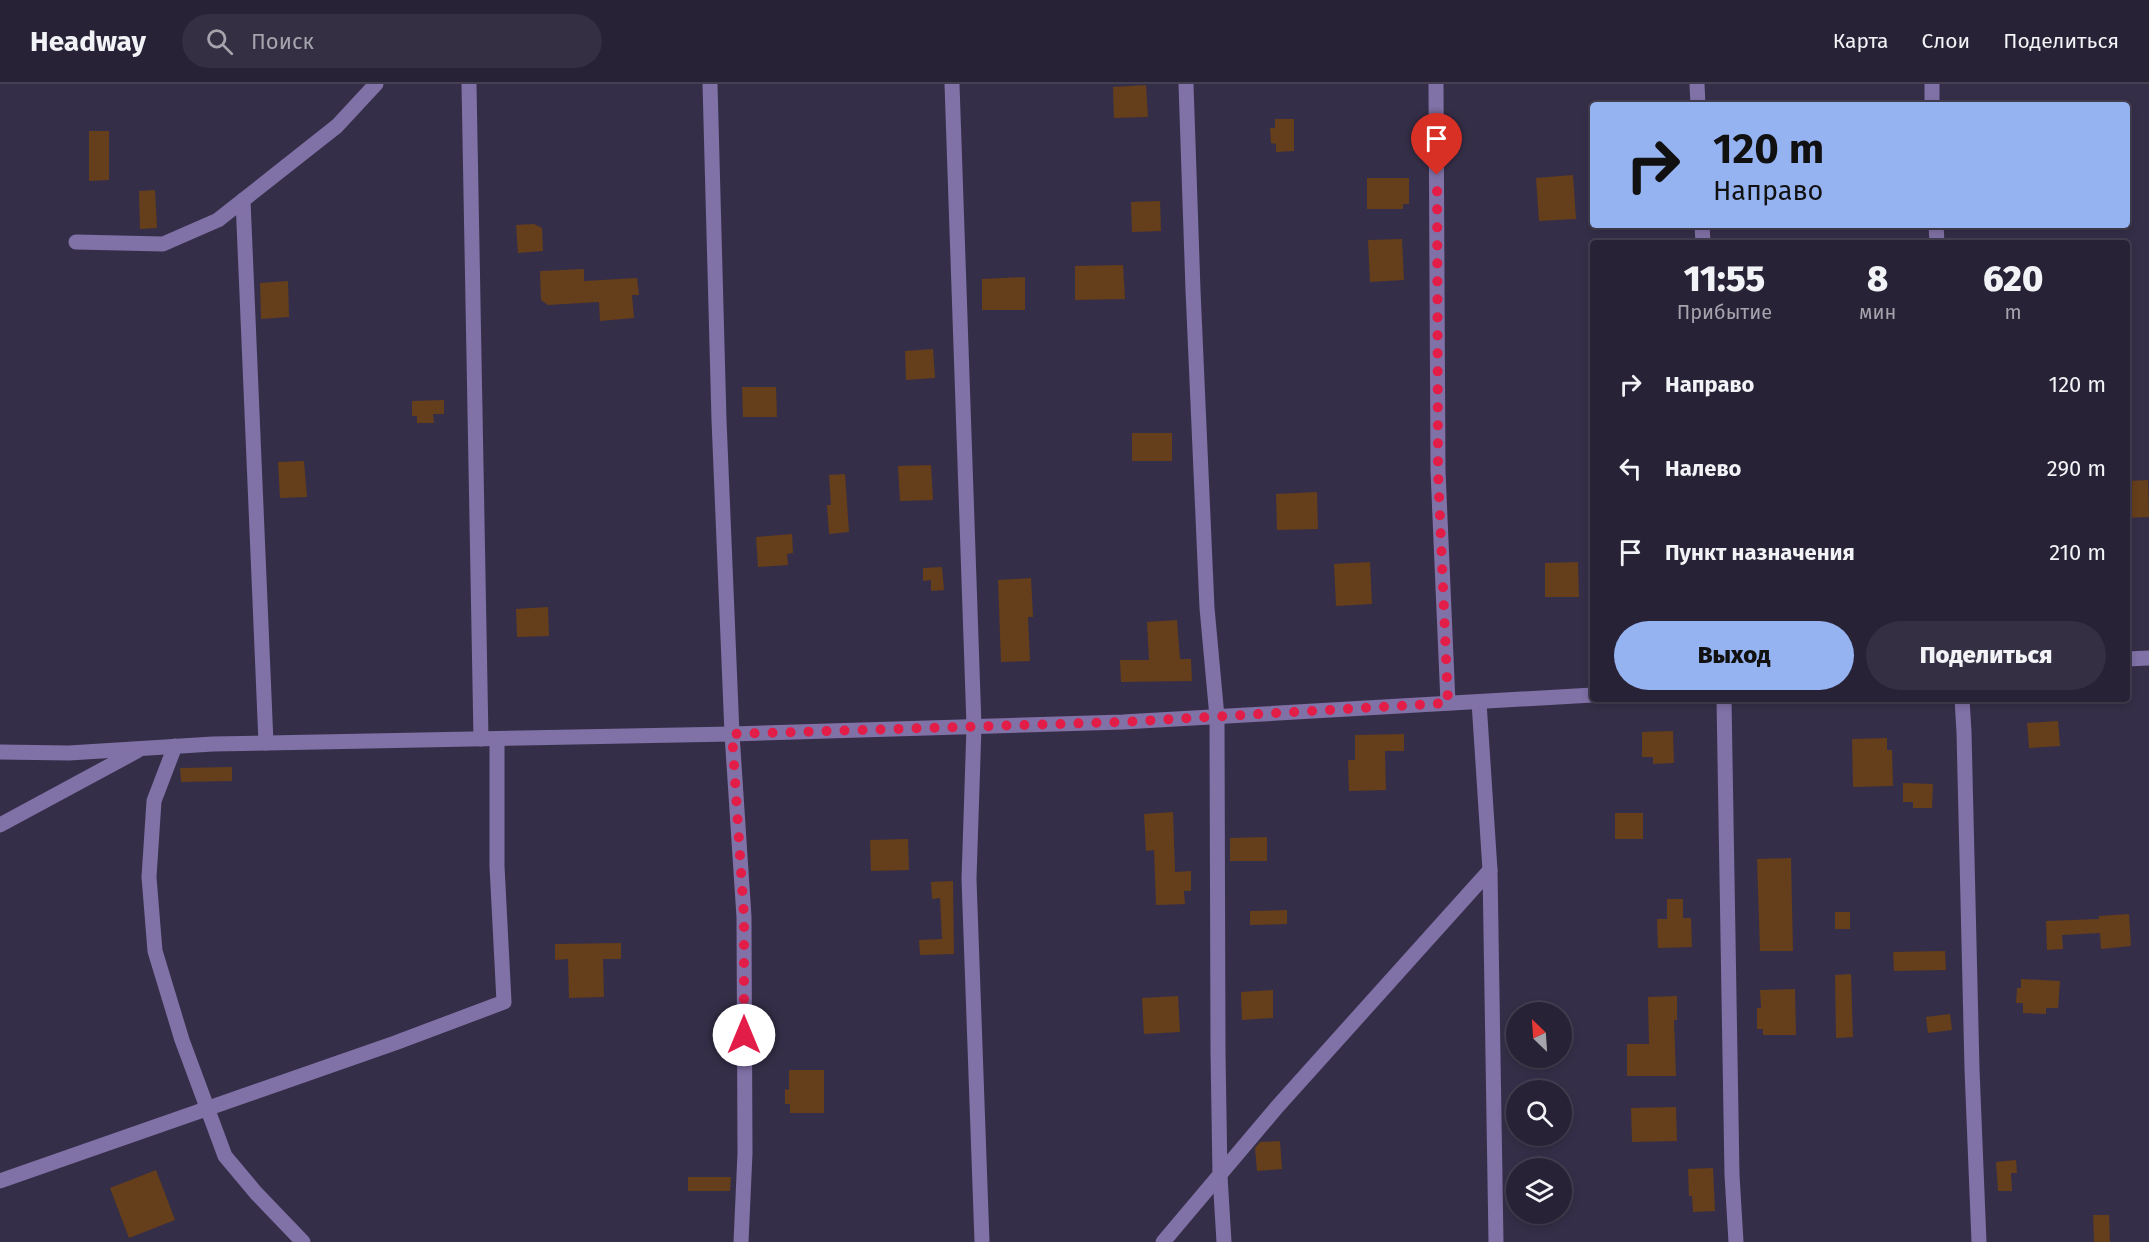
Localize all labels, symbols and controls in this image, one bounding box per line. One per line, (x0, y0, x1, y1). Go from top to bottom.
search box (182, 14, 602, 68)
text: Headway (30, 25, 146, 58)
icon: search (203, 25, 236, 58)
text: Поиск (251, 28, 314, 55)
text: Карта (1833, 28, 1889, 54)
text: Слои (1922, 28, 1970, 54)
text: Поделиться (2003, 28, 2119, 54)
pin (1411, 113, 1462, 175)
icon: arrive (1420, 122, 1453, 155)
text: 120 m (1713, 124, 1824, 174)
icon: right (1614, 126, 1692, 204)
text: Направо (1713, 175, 1823, 207)
text: 11:55 (1684, 257, 1765, 301)
text: 8 (1867, 257, 1888, 301)
text: 620 (1983, 257, 2043, 301)
text: Прибытие (1677, 300, 1772, 324)
text: мин (1859, 300, 1896, 324)
text: m (2005, 300, 2022, 324)
icon: right (1614, 368, 1647, 401)
text: Направо (1665, 371, 1754, 398)
text: 120 m (2049, 371, 2106, 398)
icon: left (1614, 452, 1647, 485)
text: Налево (1665, 455, 1741, 482)
text: 290 m (2047, 455, 2106, 482)
icon: arrive (1614, 536, 1647, 569)
text: Пункт назначения (1665, 539, 1855, 566)
text: 210 m (2049, 539, 2106, 566)
button: Выход (1614, 621, 1854, 690)
button: Поделиться (1866, 621, 2106, 690)
north arrow (1506, 1002, 1572, 1068)
map controls (1506, 1002, 1572, 1224)
position arrow (712, 1003, 776, 1067)
button: search (1506, 1080, 1572, 1146)
button: layers (1506, 1158, 1572, 1224)

